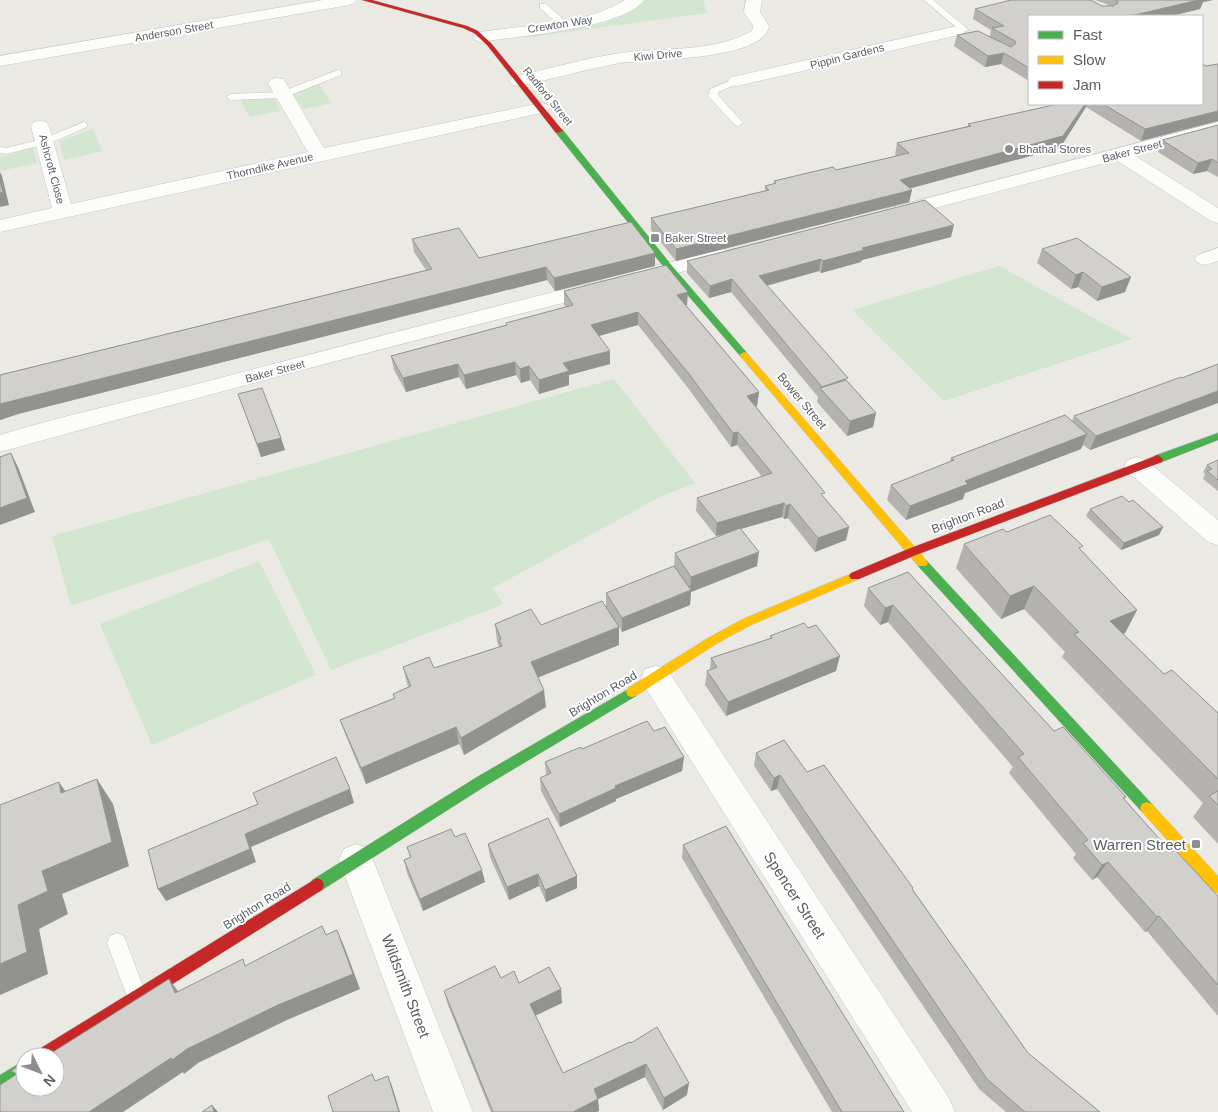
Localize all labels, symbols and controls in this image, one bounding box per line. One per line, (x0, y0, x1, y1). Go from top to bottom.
street label: Crewton Way (527, 13, 594, 35)
legend (1028, 15, 1203, 105)
street label: Anderson Street (134, 18, 214, 44)
text: Fast (1073, 26, 1103, 43)
street label: Pippin Gardens (809, 41, 886, 71)
street label: Kiwi Drive (633, 47, 683, 63)
text: Slow (1073, 51, 1106, 68)
street label: Radford Street (521, 64, 575, 128)
text: Jam (1073, 76, 1101, 93)
street label: Ashcroft Close (37, 133, 67, 205)
street label: Baker Street (1101, 137, 1163, 165)
marker: Bhathal Stores (1003, 143, 1015, 155)
place label: Bhathal Stores (1019, 143, 1092, 155)
street label: Thorndike Avenue (226, 150, 314, 182)
marker: Baker Street (649, 232, 661, 244)
place label: Baker Street (665, 232, 726, 244)
street label: Baker Street (244, 357, 306, 385)
street label: Bower Street (774, 370, 830, 433)
street label: Brighton Road (930, 496, 1006, 536)
street label: Brighton Road (567, 668, 639, 720)
place label: Warren Street (1093, 836, 1187, 853)
marker: Warren Street (1190, 838, 1202, 850)
street label: Spencer Street (761, 848, 830, 942)
street label: Brighton Road (221, 880, 293, 932)
street label: Wildsmith Street (378, 932, 434, 1041)
north arrow (15, 1047, 65, 1097)
text: N (40, 1072, 59, 1090)

